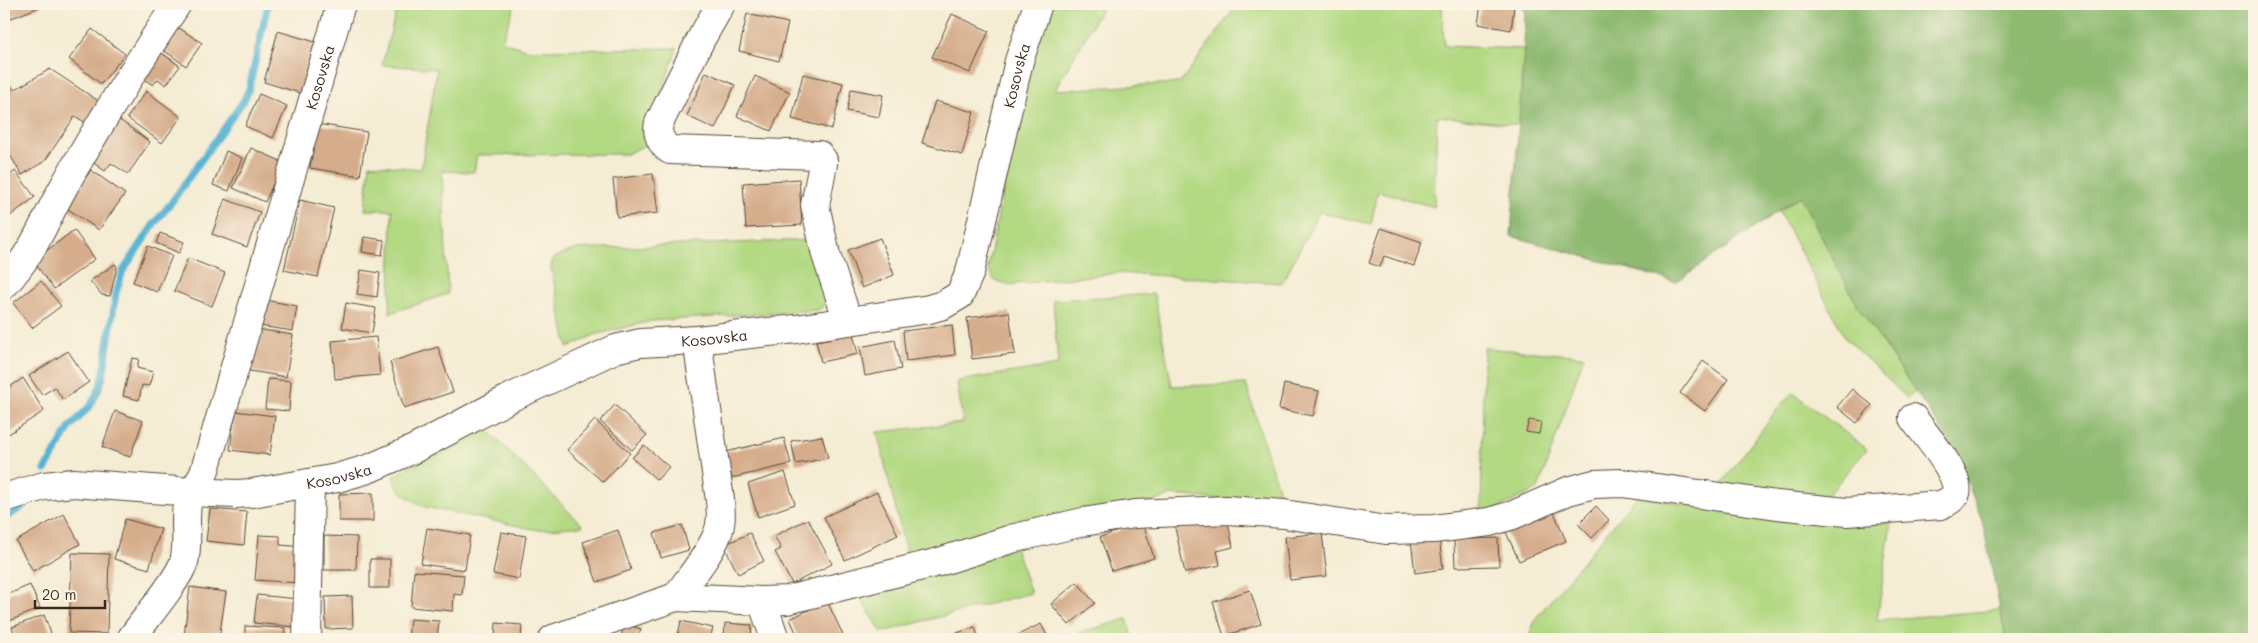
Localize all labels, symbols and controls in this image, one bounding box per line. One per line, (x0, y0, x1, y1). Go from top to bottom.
street label: Kosovska (998, 40, 1034, 110)
street label: Kosovska (301, 42, 339, 112)
street label: Kosovska (681, 324, 749, 351)
street label: Kosovska (305, 458, 374, 493)
scale bar (35, 578, 105, 610)
text: 20 m (42, 584, 76, 604)

